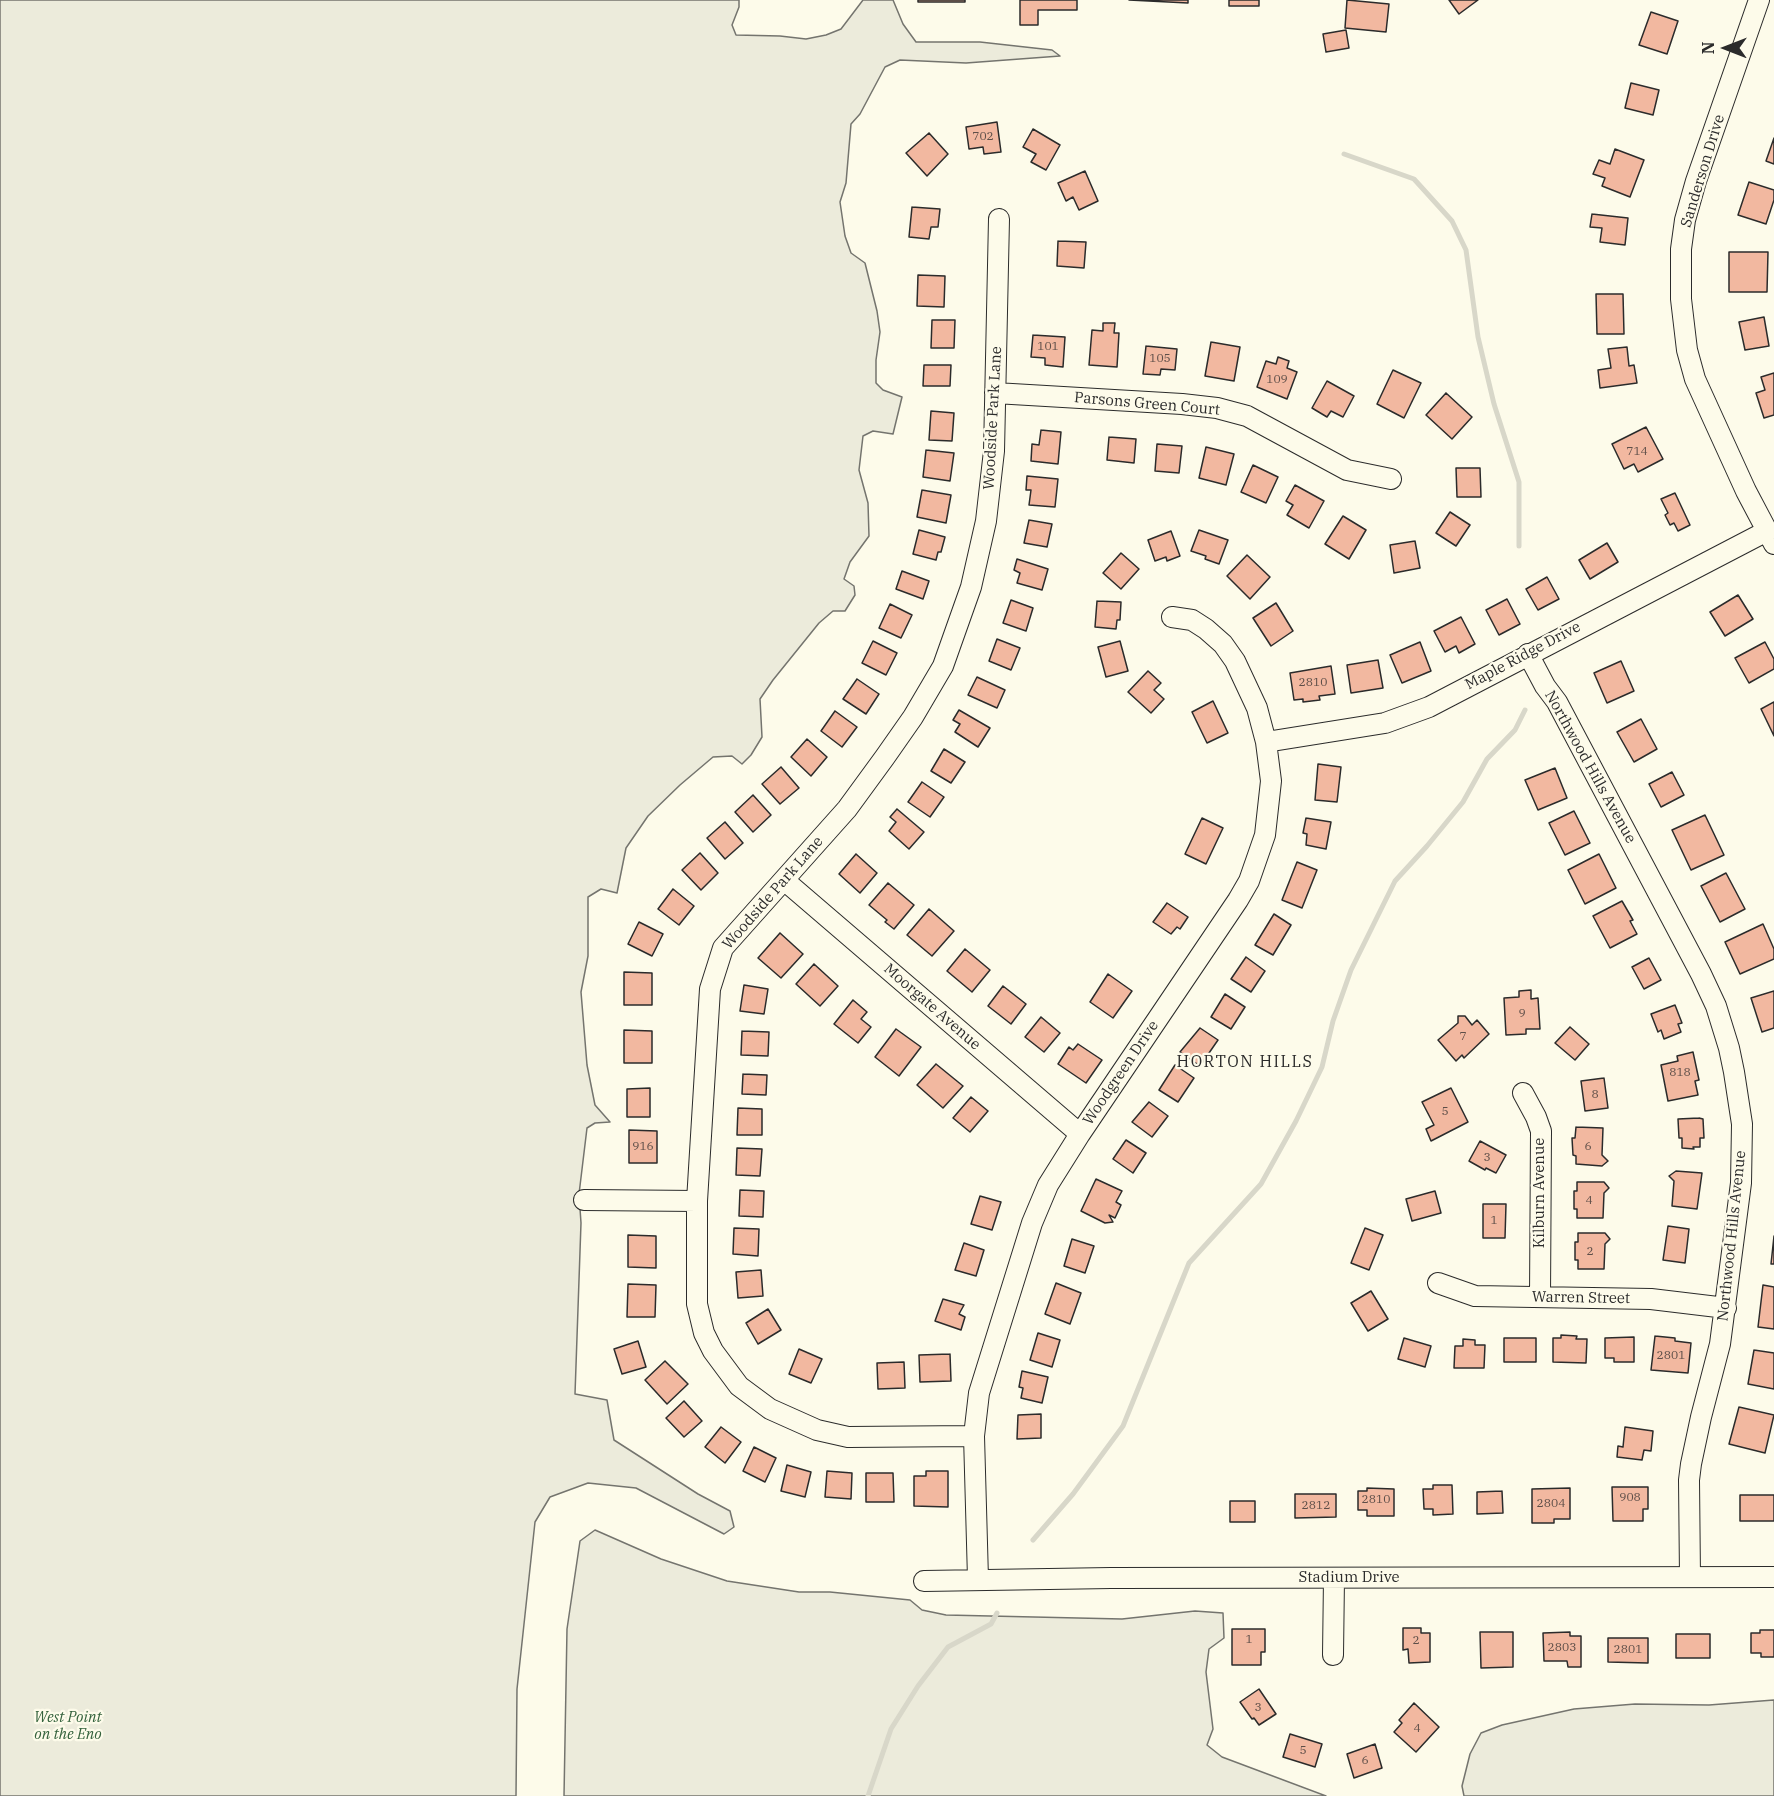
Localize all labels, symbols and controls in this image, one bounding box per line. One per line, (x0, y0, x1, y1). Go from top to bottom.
north arrow (1696, 18, 1756, 78)
text: N (1698, 42, 1718, 54)
street label: Sanderson Drive (1677, 112, 1729, 230)
house number: 702 (972, 130, 994, 144)
house number: 101 (1037, 340, 1059, 354)
street label: Woodside Park Lane (980, 346, 1006, 490)
house number: 105 (1149, 352, 1171, 366)
house number: 109 (1266, 373, 1288, 387)
street label: Parsons Green Court (1073, 389, 1221, 419)
house number: 714 (1626, 445, 1648, 459)
street label: Maple Ridge Drive (1462, 618, 1584, 694)
house number: 2810 (1299, 676, 1327, 690)
street label: Northwood Hills Avenue (1540, 688, 1640, 846)
street label: Woodside Park Lane (719, 833, 827, 953)
street label: Moorgate Avenue (880, 960, 984, 1054)
house number: 9 (1518, 1007, 1526, 1021)
street label: Woodgreen Drive (1079, 1017, 1163, 1129)
house number: 7 (1459, 1030, 1467, 1044)
district label: HORTON HILLS (1177, 1052, 1313, 1072)
house number: 818 (1669, 1066, 1691, 1080)
house number: 8 (1591, 1088, 1599, 1102)
house number: 5 (1441, 1105, 1449, 1119)
street label: Kilburn Avenue (1531, 1138, 1549, 1248)
house number: 916 (632, 1140, 654, 1154)
house number: 6 (1584, 1140, 1592, 1154)
street label: Northwood Hills Avenue (1714, 1150, 1750, 1322)
house number: 3 (1483, 1151, 1491, 1165)
house number: 4 (1585, 1194, 1593, 1208)
house number: 1 (1490, 1214, 1498, 1228)
house number: 2 (1586, 1245, 1594, 1259)
street label: Warren Street (1532, 1288, 1630, 1308)
house number: 2801 (1657, 1349, 1685, 1363)
house number: 908 (1619, 1491, 1641, 1505)
house number: 2810 (1362, 1493, 1390, 1507)
house number: 2804 (1537, 1497, 1565, 1511)
house number: 2812 (1302, 1499, 1330, 1513)
street label: Stadium Drive (1298, 1569, 1400, 1587)
house number: 1 (1245, 1633, 1253, 1647)
house number: 2 (1412, 1634, 1420, 1648)
house number: 2803 (1548, 1641, 1576, 1655)
house number: 2801 (1614, 1643, 1642, 1657)
house number: 3 (1254, 1701, 1262, 1715)
park label: West Point on the Eno (34, 1709, 102, 1744)
house number: 4 (1413, 1722, 1421, 1736)
house number: 5 (1299, 1744, 1307, 1758)
house number: 6 (1361, 1754, 1369, 1768)

